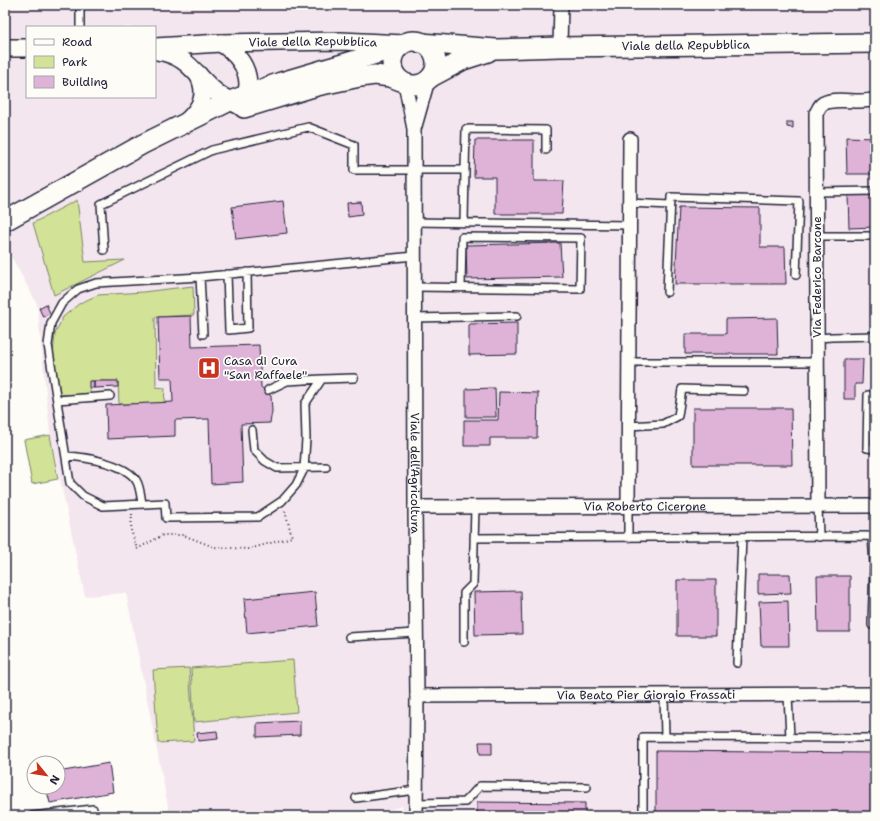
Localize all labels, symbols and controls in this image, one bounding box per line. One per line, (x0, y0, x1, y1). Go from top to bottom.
legend (26, 26, 156, 98)
street label: Viale della Repubblica (248, 33, 378, 51)
text: Road (62, 34, 93, 50)
street label: Viale della Repubblica (621, 37, 751, 54)
text: Park (62, 54, 88, 70)
text: Building (62, 74, 108, 90)
street label: Via Federico Barcone (809, 216, 825, 338)
place label: Casa di Cura "San Raffaele" (224, 353, 307, 383)
hospital icon: Casa di Cura "San Raffaele" (196, 355, 222, 381)
street label: Viale dell'Agricoltura (407, 412, 423, 534)
street label: Via Roberto Cicerone (584, 498, 707, 515)
street label: Via Beato Pier Giorgio Frassati (557, 687, 735, 703)
north arrow (26, 755, 66, 795)
text: N (45, 772, 63, 788)

